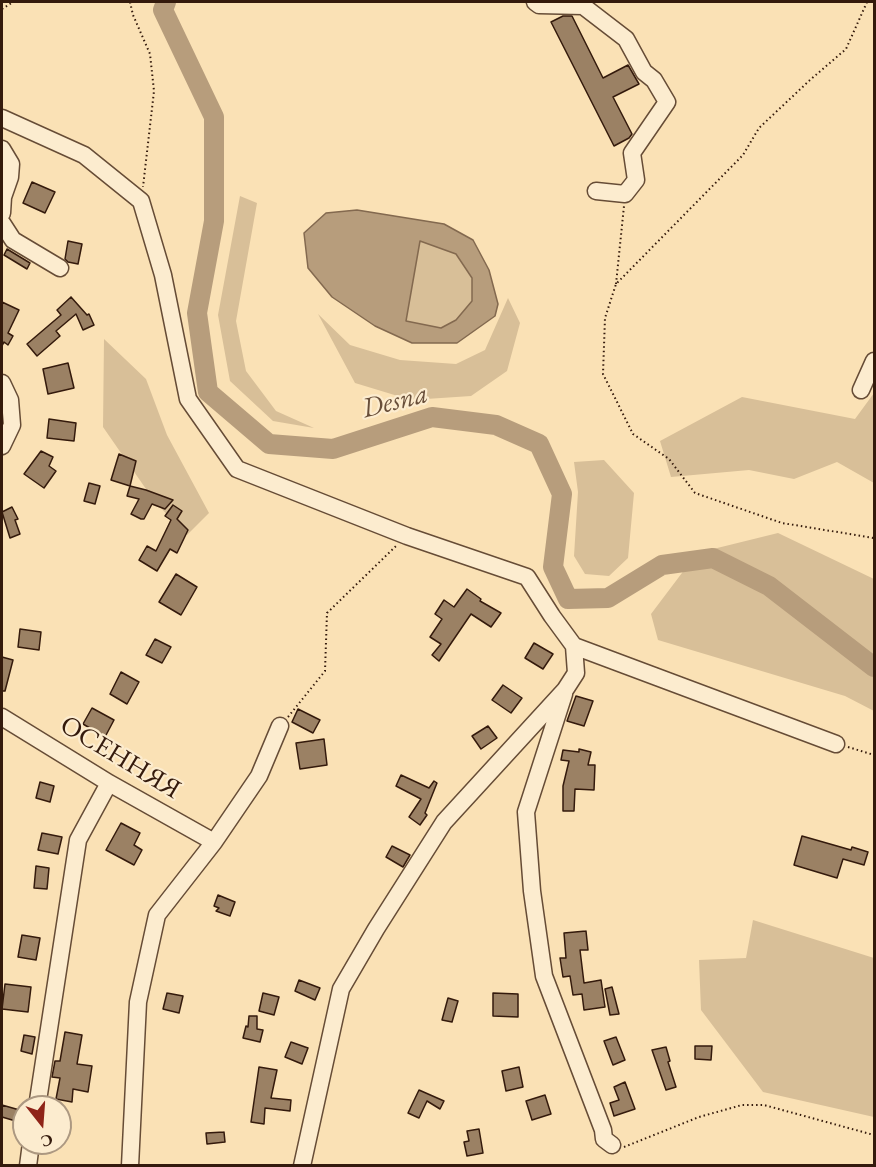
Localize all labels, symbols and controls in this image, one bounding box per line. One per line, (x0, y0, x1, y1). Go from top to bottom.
water label: Desna (359, 378, 431, 426)
street label: ОСЕННЯЯ (54, 709, 186, 807)
north arrow (12, 1095, 72, 1155)
text: С (38, 1129, 55, 1152)

